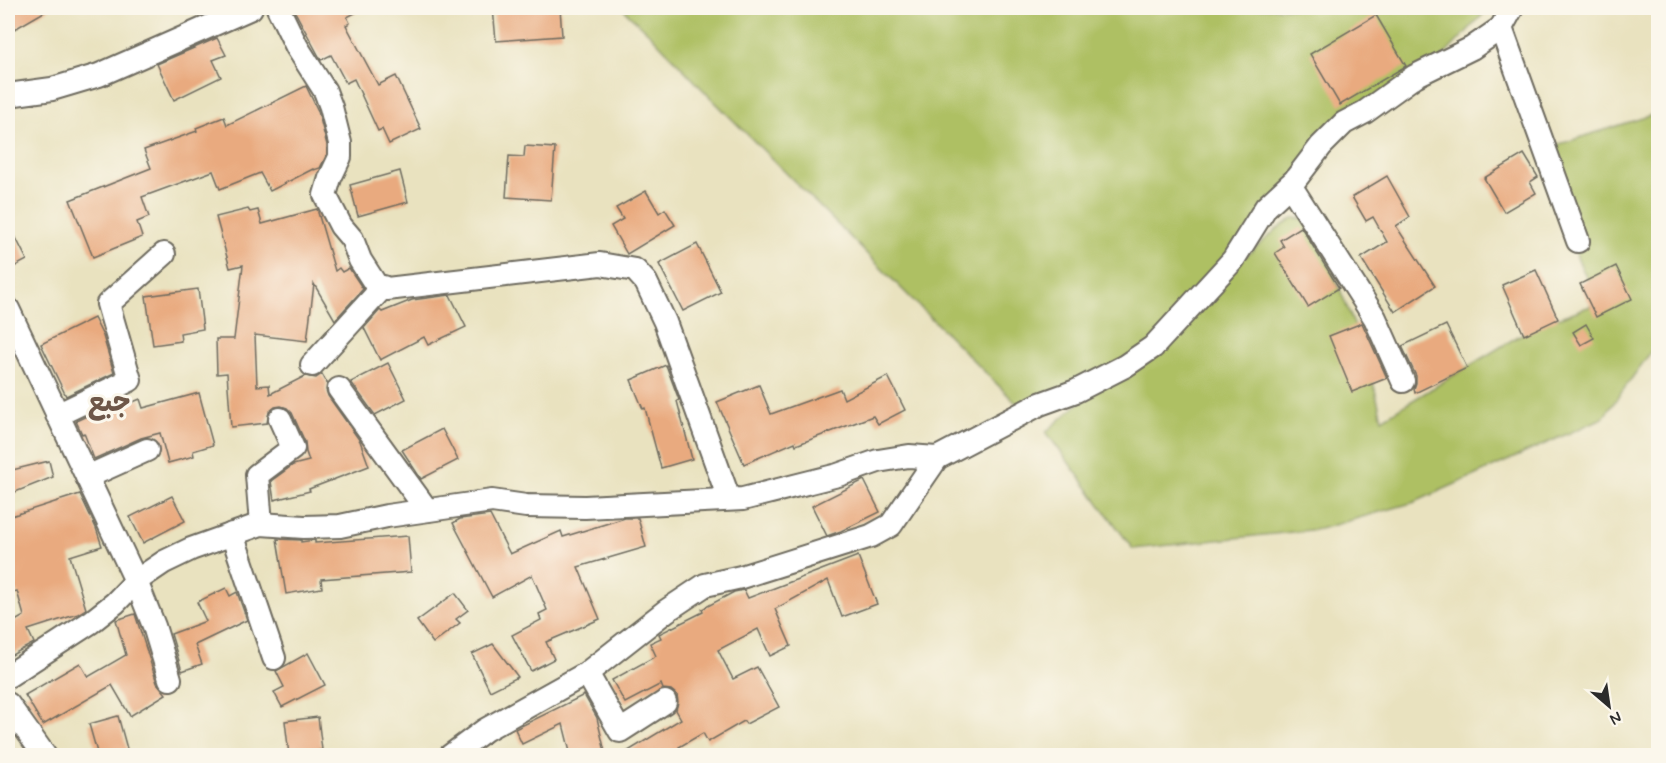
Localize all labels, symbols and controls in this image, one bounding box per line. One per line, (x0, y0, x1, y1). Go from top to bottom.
district label: جبع (88, 386, 130, 421)
north arrow (1579, 676, 1639, 736)
text: N (1606, 706, 1625, 730)

